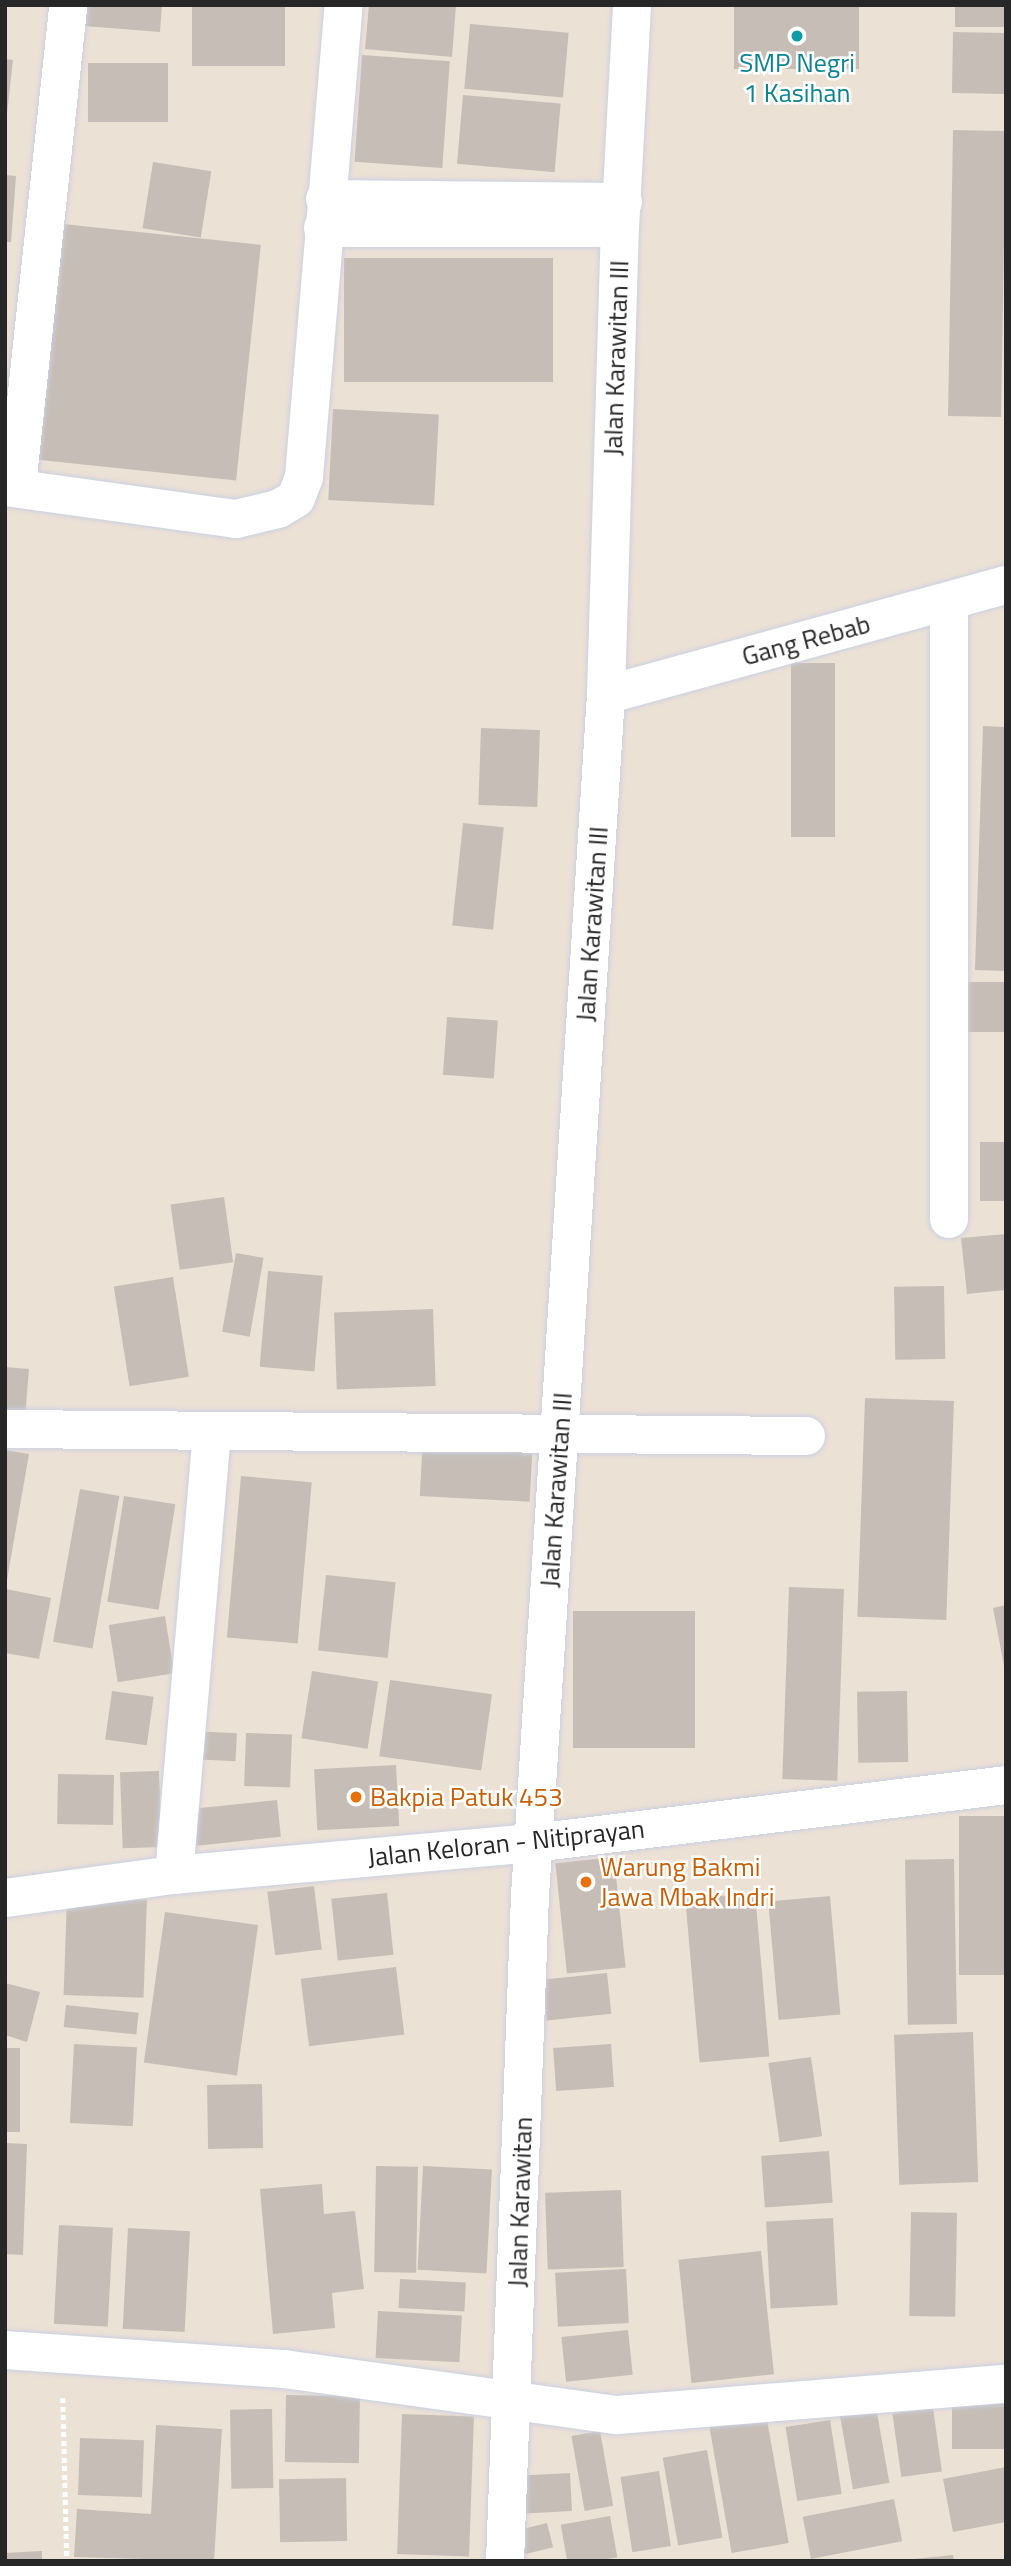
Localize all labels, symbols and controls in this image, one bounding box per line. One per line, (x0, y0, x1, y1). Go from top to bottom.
marker: SMP Negri 1 Kasihan (789, 28, 805, 44)
place label: SMP Negri 1 Kasihan (739, 47, 855, 108)
street label: Jalan Karawitan III (597, 260, 635, 456)
street label: Gang Rebab (739, 608, 873, 672)
street label: Jalan Karawitan III (570, 825, 614, 1023)
street label: Jalan Karawitan III (534, 1391, 578, 1589)
place label: Bakpia Patuk 453 (370, 1781, 563, 1813)
marker: Bakpia Patuk 453 (348, 1789, 364, 1805)
street label: Jalan Keloran - Nitiprayan (366, 1813, 646, 1873)
place label: Warung Bakmi Jawa Mbak Indri (600, 1851, 774, 1912)
marker: Warung Bakmi Jawa Mbak Indri (578, 1874, 594, 1890)
street label: Jalan Karawitan (501, 2116, 539, 2288)

